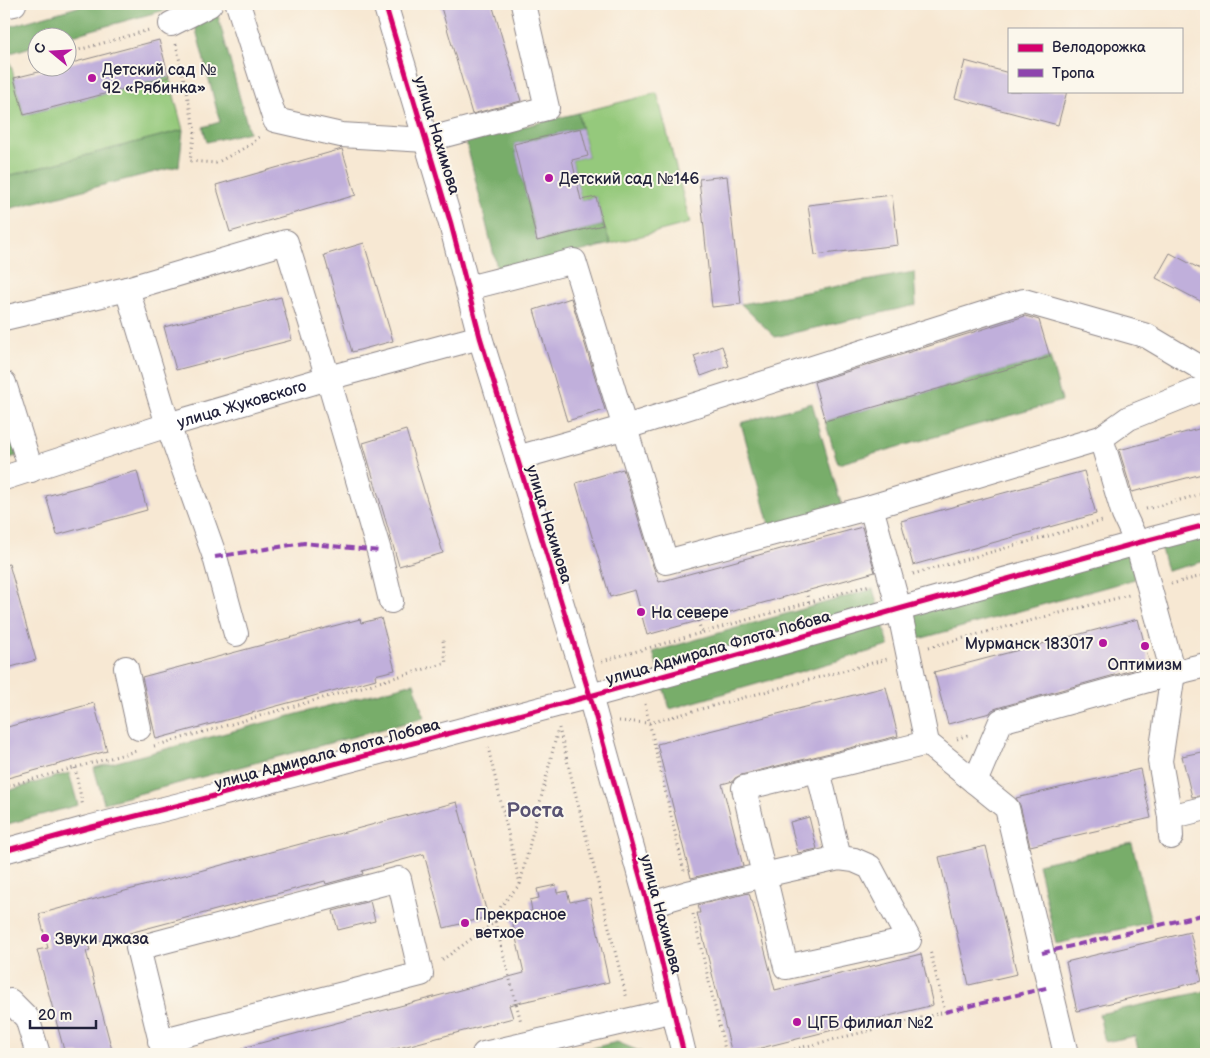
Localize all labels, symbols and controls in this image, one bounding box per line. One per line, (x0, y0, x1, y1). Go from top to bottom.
north arrow (28, 28, 78, 78)
legend (1008, 28, 1182, 92)
text: Велодорожка (1052, 38, 1146, 57)
text: С (31, 41, 50, 55)
place label: Детский сад № 92 «Рябинка» (102, 61, 217, 98)
text: Тропа (1052, 64, 1095, 83)
marker: Детский сад № 92 «Рябинка» (86, 72, 98, 84)
street label: улица Нахимова (410, 74, 464, 197)
place label: Детский сад №146 (559, 170, 700, 189)
marker: Детский сад №146 (543, 172, 555, 184)
street label: улица Жуковского (175, 377, 309, 433)
street label: улица Нахимова (522, 463, 576, 586)
place label: На севере (651, 604, 729, 623)
marker: На севере (635, 606, 647, 618)
street label: улица Адмирала Флота Лобова (604, 607, 833, 690)
place label: Мурманск 183017 (965, 635, 1093, 654)
marker: Мурманск 183017 (1097, 637, 1109, 649)
marker: Оптимизм (1139, 640, 1151, 652)
place label: Оптимизм (1108, 656, 1182, 675)
street label: улица Адмирала Флота Лобова (213, 715, 443, 794)
district label: Роста (506, 798, 564, 823)
street label: улица Нахимова (635, 853, 686, 977)
place label: Прекрасное ветхое (475, 906, 566, 943)
marker: Прекрасное ветхое (459, 917, 471, 929)
place label: Звуки джаза (55, 930, 150, 949)
marker: Звуки джаза (39, 932, 51, 944)
scale bar (30, 998, 96, 1030)
text: 20 m (38, 1006, 72, 1025)
place label: ЦГБ филиал №2 (807, 1014, 934, 1033)
marker: ЦГБ филиал №2 (791, 1016, 803, 1028)

